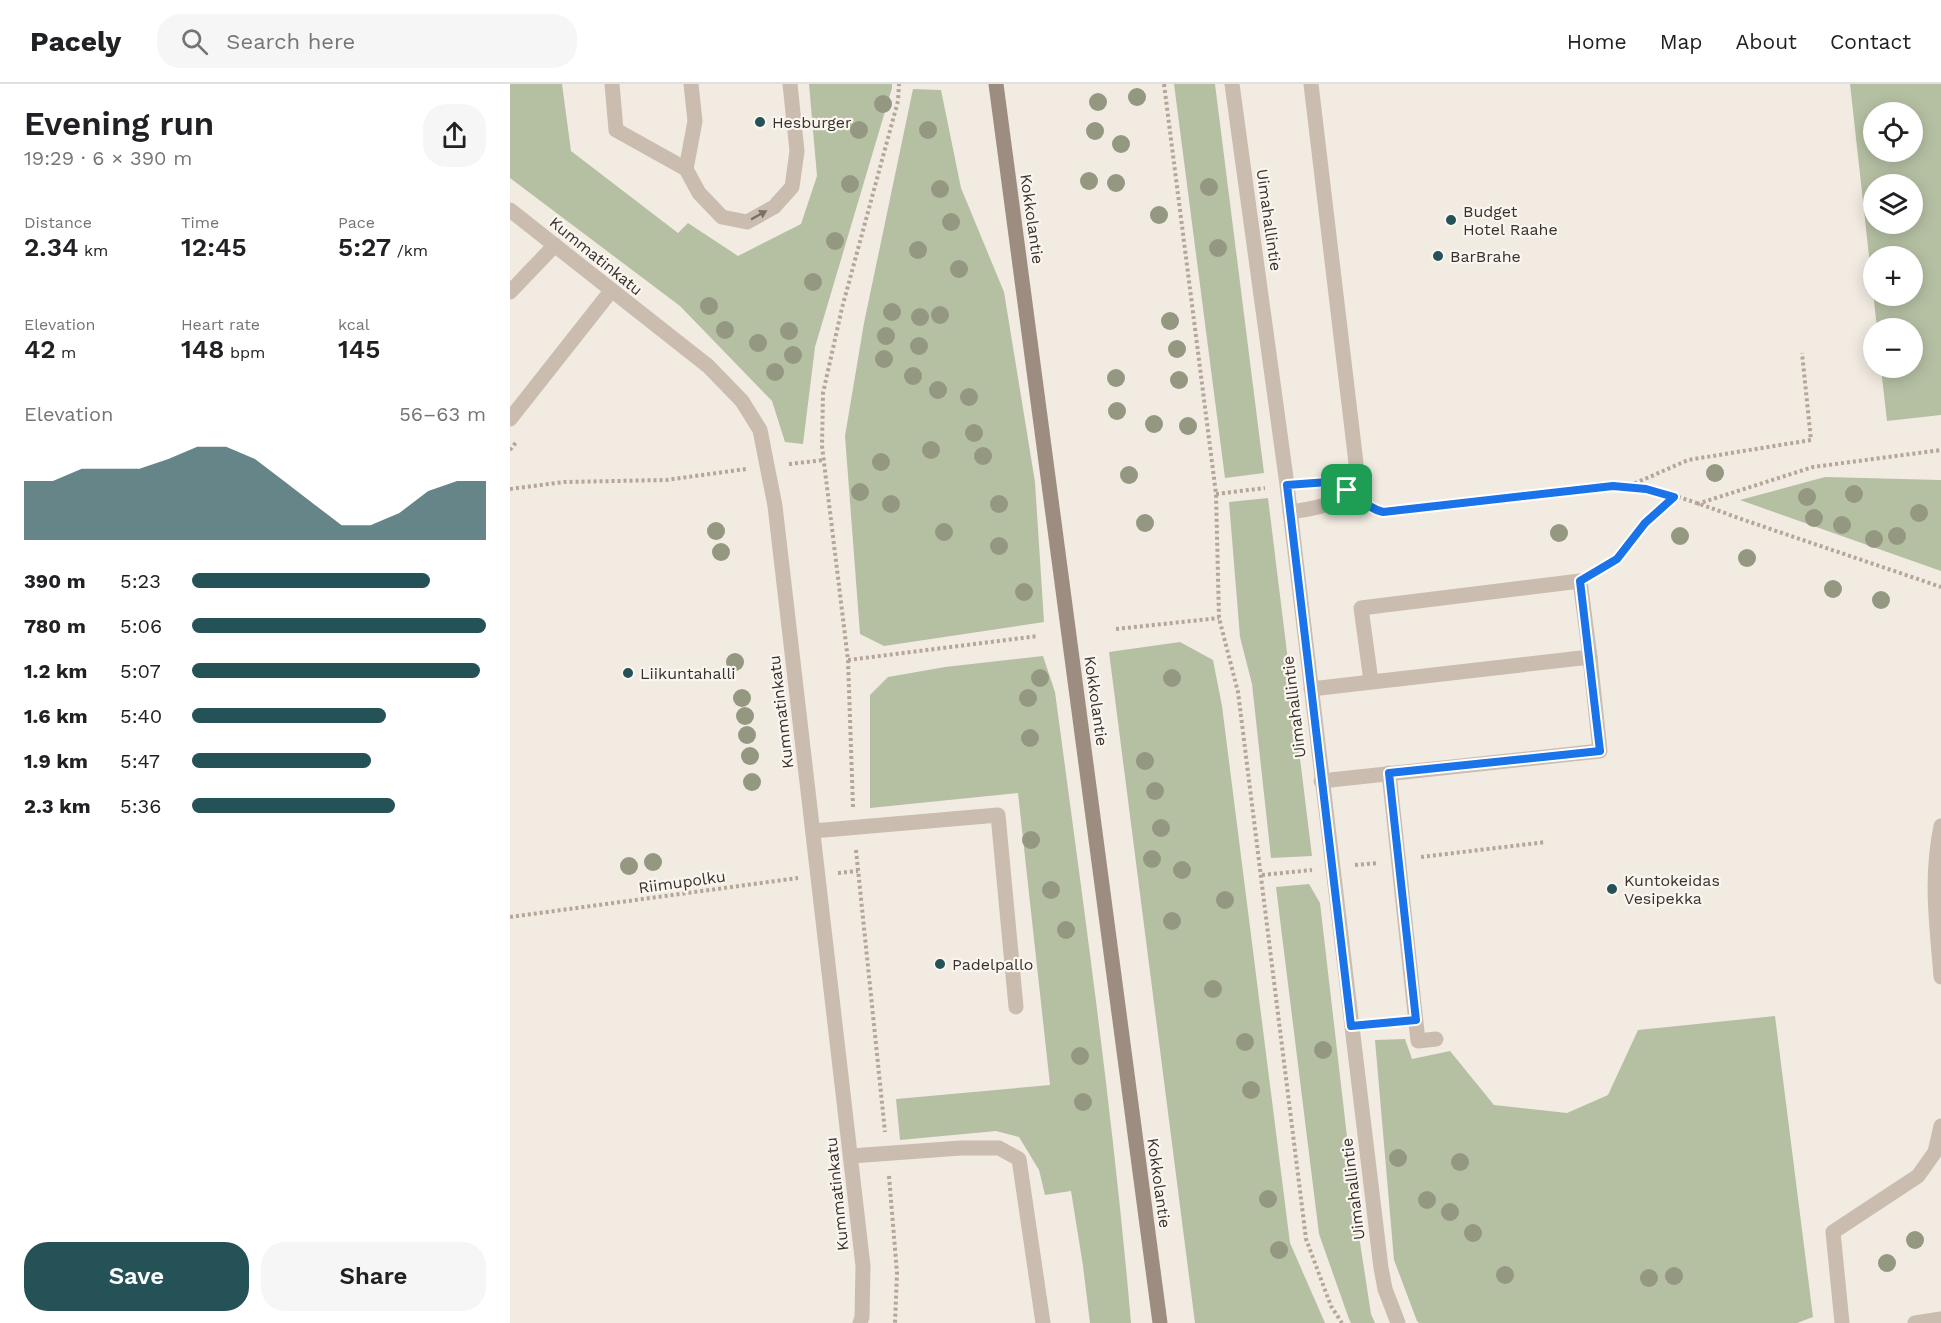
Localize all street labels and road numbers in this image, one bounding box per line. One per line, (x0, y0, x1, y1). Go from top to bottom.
street label: Uimahallintie (1252, 168, 1286, 272)
street label: Kokkolantie (1016, 173, 1048, 265)
street label: Kummatinkatu (546, 213, 646, 299)
street label: Kummatinkatu (765, 654, 797, 770)
street label: Kokkolantie (1080, 655, 1112, 747)
street label: Uimahallintie (1278, 655, 1310, 759)
street label: Riimupolku (637, 866, 727, 898)
street label: Kummatinkatu (822, 1136, 852, 1252)
street label: Kokkolantie (1143, 1137, 1175, 1229)
street label: Uimahallintie (1337, 1137, 1369, 1241)

